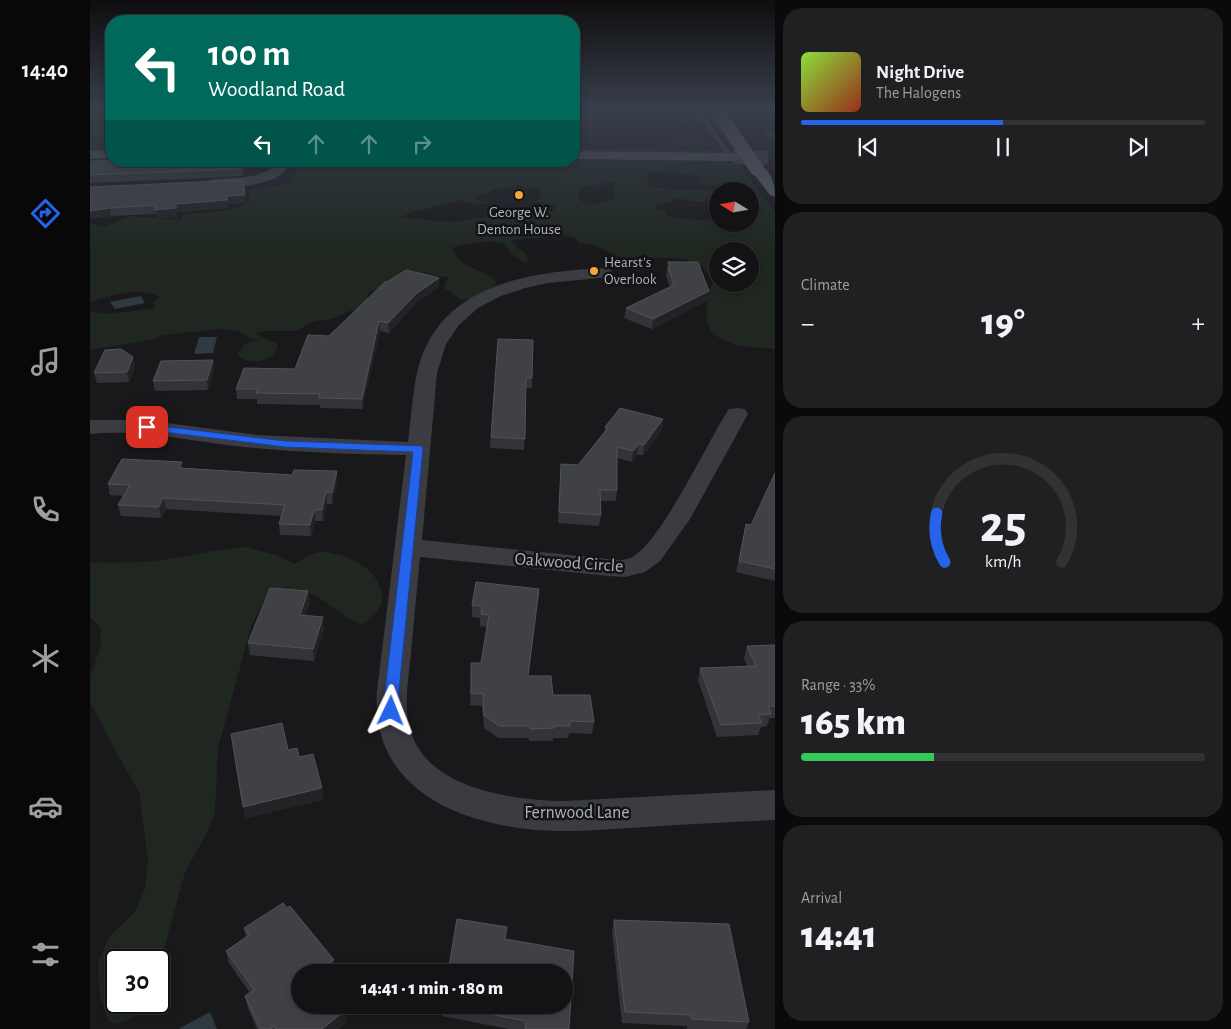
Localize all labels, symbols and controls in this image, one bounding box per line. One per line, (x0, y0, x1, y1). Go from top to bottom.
icon: left (125, 35, 190, 100)
text: 100 m (208, 37, 291, 72)
text: 14:40 (22, 59, 68, 81)
text: Night Drive (876, 63, 964, 82)
text: Woodland Road (208, 78, 345, 100)
text: The Halogens (876, 85, 961, 101)
icon: left (249, 130, 277, 158)
icon: ahead (302, 130, 330, 158)
icon: ahead (355, 130, 383, 158)
icon: right (408, 130, 436, 158)
icon: previous (854, 133, 882, 161)
icon: pause (989, 133, 1017, 161)
icon: next (1124, 133, 1152, 161)
north arrow (709, 182, 759, 232)
map controls (709, 182, 759, 292)
marker: George W. Denton House (513, 189, 525, 201)
icon: directions (28, 196, 63, 231)
place label: George W. Denton House (477, 205, 561, 237)
button: layers (709, 242, 759, 292)
place label: Hearst's Overlook (604, 255, 657, 287)
marker: Hearst's Overlook (588, 265, 600, 277)
text: Climate (801, 277, 850, 293)
text: 19° (981, 304, 1025, 342)
text: − (801, 310, 814, 338)
text: + (1192, 310, 1205, 338)
icon: music (28, 344, 63, 379)
pin (126, 406, 168, 448)
icon: arrive (133, 413, 161, 441)
icon: phone (28, 492, 63, 527)
text: 25 (980, 499, 1026, 551)
street label: Oakwood Circle (514, 550, 624, 576)
text: km/h (985, 553, 1021, 571)
icon: climate (28, 641, 63, 676)
text: Range · 33% (801, 677, 876, 693)
position arrow (364, 684, 416, 736)
text: 165 km (801, 704, 906, 742)
icon: car (28, 789, 63, 824)
street label: Fernwood Lane (524, 804, 630, 822)
text: Arrival (801, 890, 842, 906)
text: 14:41 (801, 917, 877, 955)
icon: filters (28, 937, 63, 972)
speed limit sign: 30 (105, 949, 170, 1014)
text: 14:41 · 1 min · 180 m (361, 979, 503, 998)

